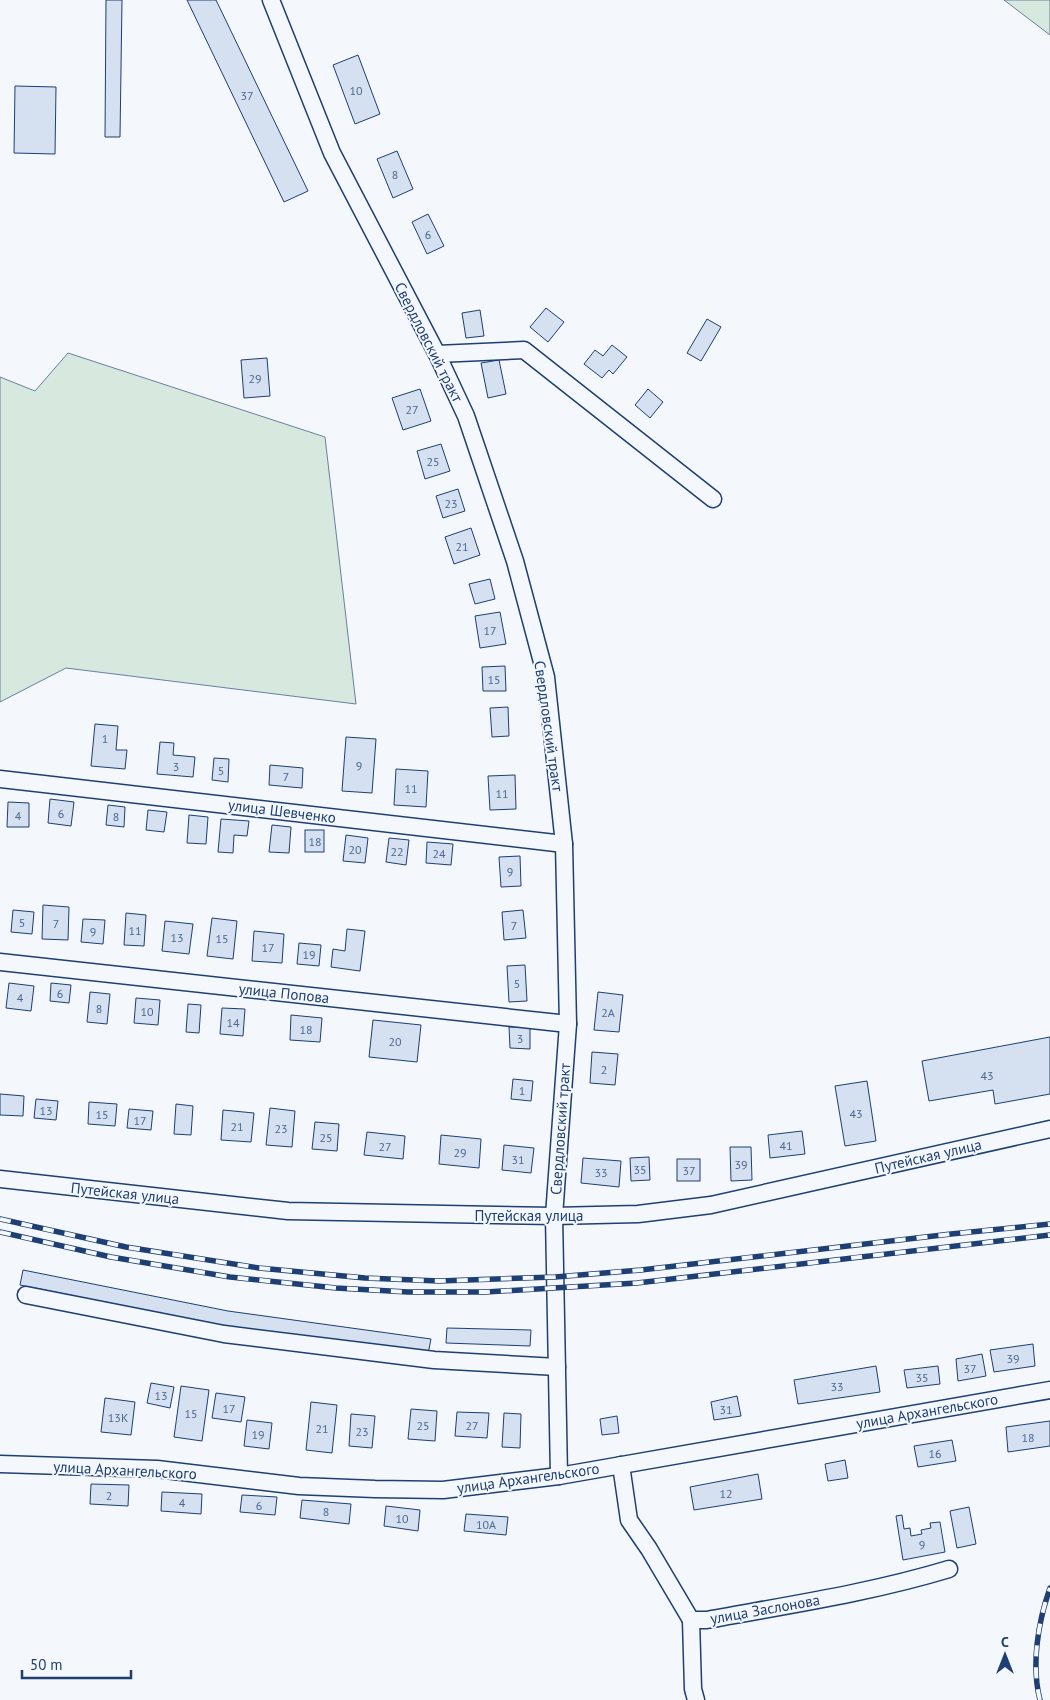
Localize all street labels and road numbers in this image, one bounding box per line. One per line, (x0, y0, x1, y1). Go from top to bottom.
street label: Свердловский тракт (391, 279, 467, 405)
street label: Свердловский тракт (530, 659, 568, 793)
street label: улица Шевченко (227, 795, 337, 827)
street label: улица Попова (238, 979, 330, 1007)
street label: Свердловский тракт (546, 1062, 574, 1195)
street label: Путейская улица (873, 1134, 983, 1178)
street label: Путейская улица (70, 1178, 180, 1208)
street label: Путейская улица (474, 1206, 584, 1225)
street label: улица Архангельского (855, 1389, 999, 1433)
street label: улица Архангельского (53, 1457, 197, 1483)
street label: улица Архангельского (456, 1459, 600, 1497)
street label: улица Заслонова (709, 1590, 821, 1628)

